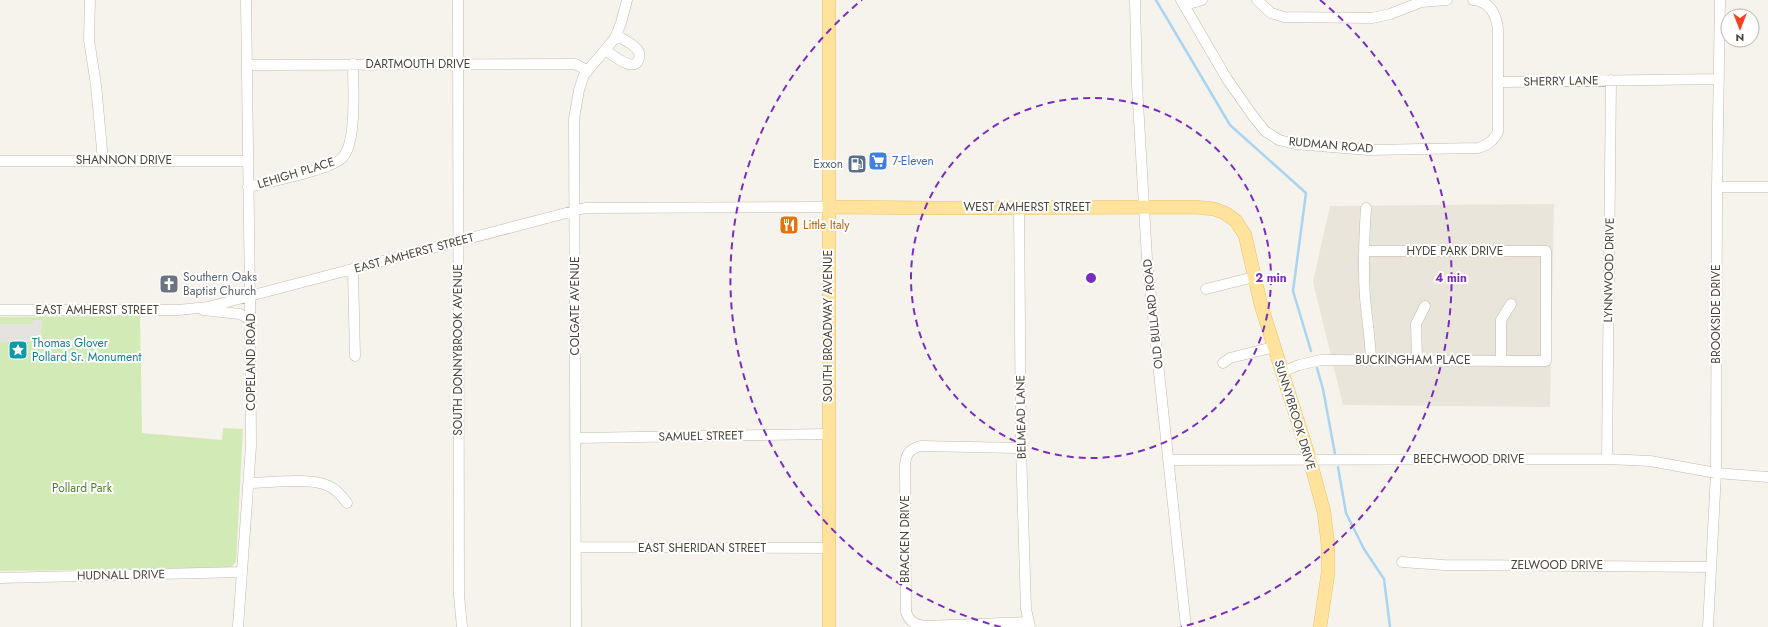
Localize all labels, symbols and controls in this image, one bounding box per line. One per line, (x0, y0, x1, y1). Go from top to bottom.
north arrow (1720, 8, 1760, 48)
text: N (1736, 30, 1744, 46)
street label: DARTMOUTH DRIVE (366, 55, 470, 73)
street label: SHERRY LANE (1523, 71, 1599, 91)
street label: RUDMAN ROAD (1288, 132, 1374, 158)
supermarket icon: 7-Eleven (867, 150, 889, 172)
street label: SHANNON DRIVE (76, 151, 172, 169)
place label: 7-Eleven (892, 152, 934, 170)
street label: LEHIGH PLACE (255, 153, 337, 193)
fuel station icon: Exxon (846, 153, 868, 175)
place label: Exxon (813, 155, 843, 173)
street label: WEST AMHERST STREET (963, 198, 1091, 216)
restaurant icon: Little Italy (778, 214, 800, 236)
place label: Little Italy (803, 216, 850, 234)
street label: LYNNWOOD DRIVE (1599, 218, 1619, 322)
street label: EAST AMHERST STREET (352, 228, 476, 278)
street label: HYDE PARK DRIVE (1407, 242, 1503, 260)
street label: SOUTH BROADWAY AVENUE (819, 250, 837, 402)
street label: COLGATE AVENUE (566, 256, 584, 356)
street label: OLD BULLARD ROAD (1138, 258, 1168, 370)
street label: SOUTH DONNYBROOK AVENUE (449, 264, 467, 436)
street label: BROOKSIDE DRIVE (1707, 264, 1725, 364)
place label: Southern Oaks Baptist Church (183, 268, 257, 300)
text: 2 min (1255, 269, 1287, 287)
text: 4 min (1435, 269, 1467, 287)
centre of rings (1084, 271, 1098, 285)
church icon: Southern Oaks Baptist Church (158, 273, 180, 295)
street label: EAST AMHERST STREET (35, 301, 159, 319)
street label: COPELAND ROAD (242, 313, 260, 411)
place label: Thomas Glover Pollard Sr. Monument (32, 334, 142, 366)
place icon: Thomas Glover Pollard Sr. Monument (7, 339, 29, 361)
street label: BUCKINGHAM PLACE (1355, 351, 1471, 369)
street label: SUNNYBROOK DRIVE (1270, 358, 1320, 472)
street label: BELMEAD LANE (1011, 375, 1031, 459)
street label: SAMUEL STREET (658, 426, 744, 446)
street label: BEECHWOOD DRIVE (1413, 450, 1525, 468)
park label: Pollard Park (52, 479, 113, 497)
street label: BRACKEN DRIVE (896, 495, 914, 583)
street label: EAST SHERIDAN STREET (638, 539, 766, 557)
street label: ZELWOOD DRIVE (1511, 556, 1603, 574)
street label: HUDNALL DRIVE (77, 565, 165, 585)

